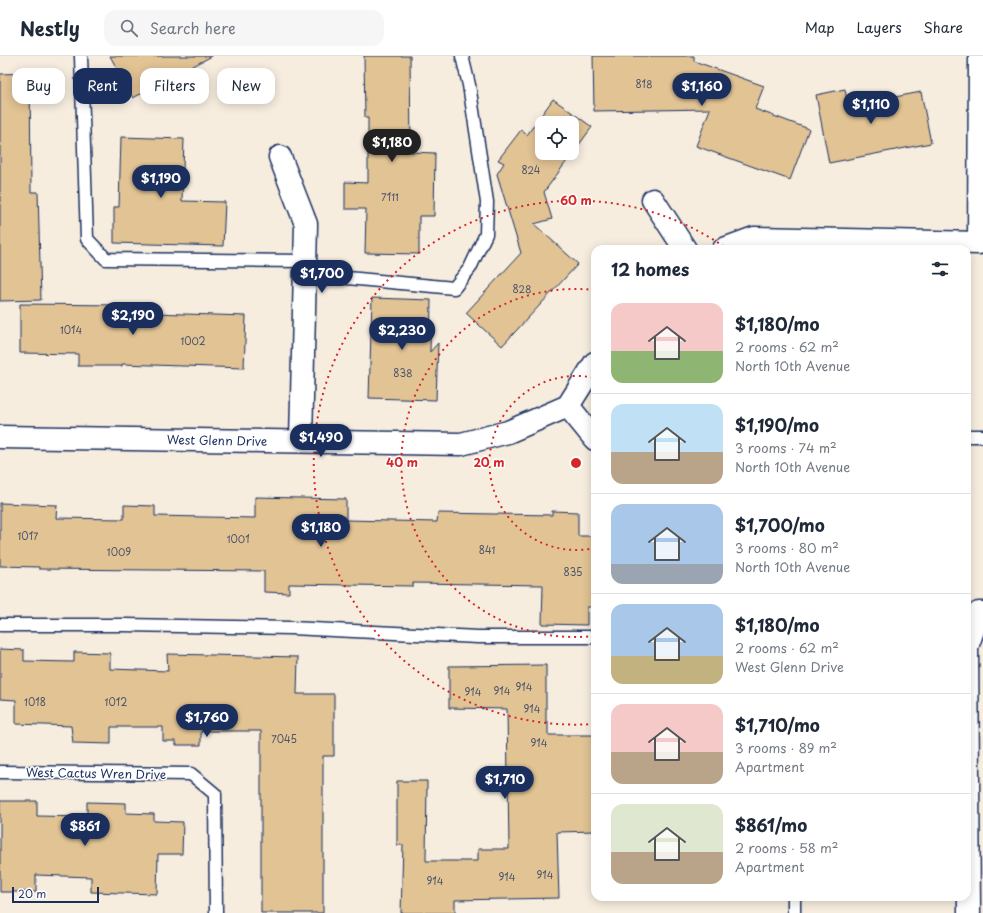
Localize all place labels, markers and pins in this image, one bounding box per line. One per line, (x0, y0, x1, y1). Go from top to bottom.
pin: $1,160 (669, 73, 735, 107)
pin: $1,110 (838, 91, 904, 125)
pin: $1,180 (359, 129, 425, 163)
pin: $1,190 (128, 165, 194, 199)
pin: $1,700 (289, 260, 355, 294)
pin: $2,190 (100, 302, 166, 336)
pin: $2,230 (369, 317, 435, 351)
pin: $1,490 (288, 424, 354, 458)
centre of rings (569, 456, 583, 470)
pin: $1,180 (288, 514, 354, 548)
pin: $1,760 (174, 704, 240, 738)
pin: $1,710 (472, 766, 538, 800)
pin: $861 (61, 813, 109, 847)

